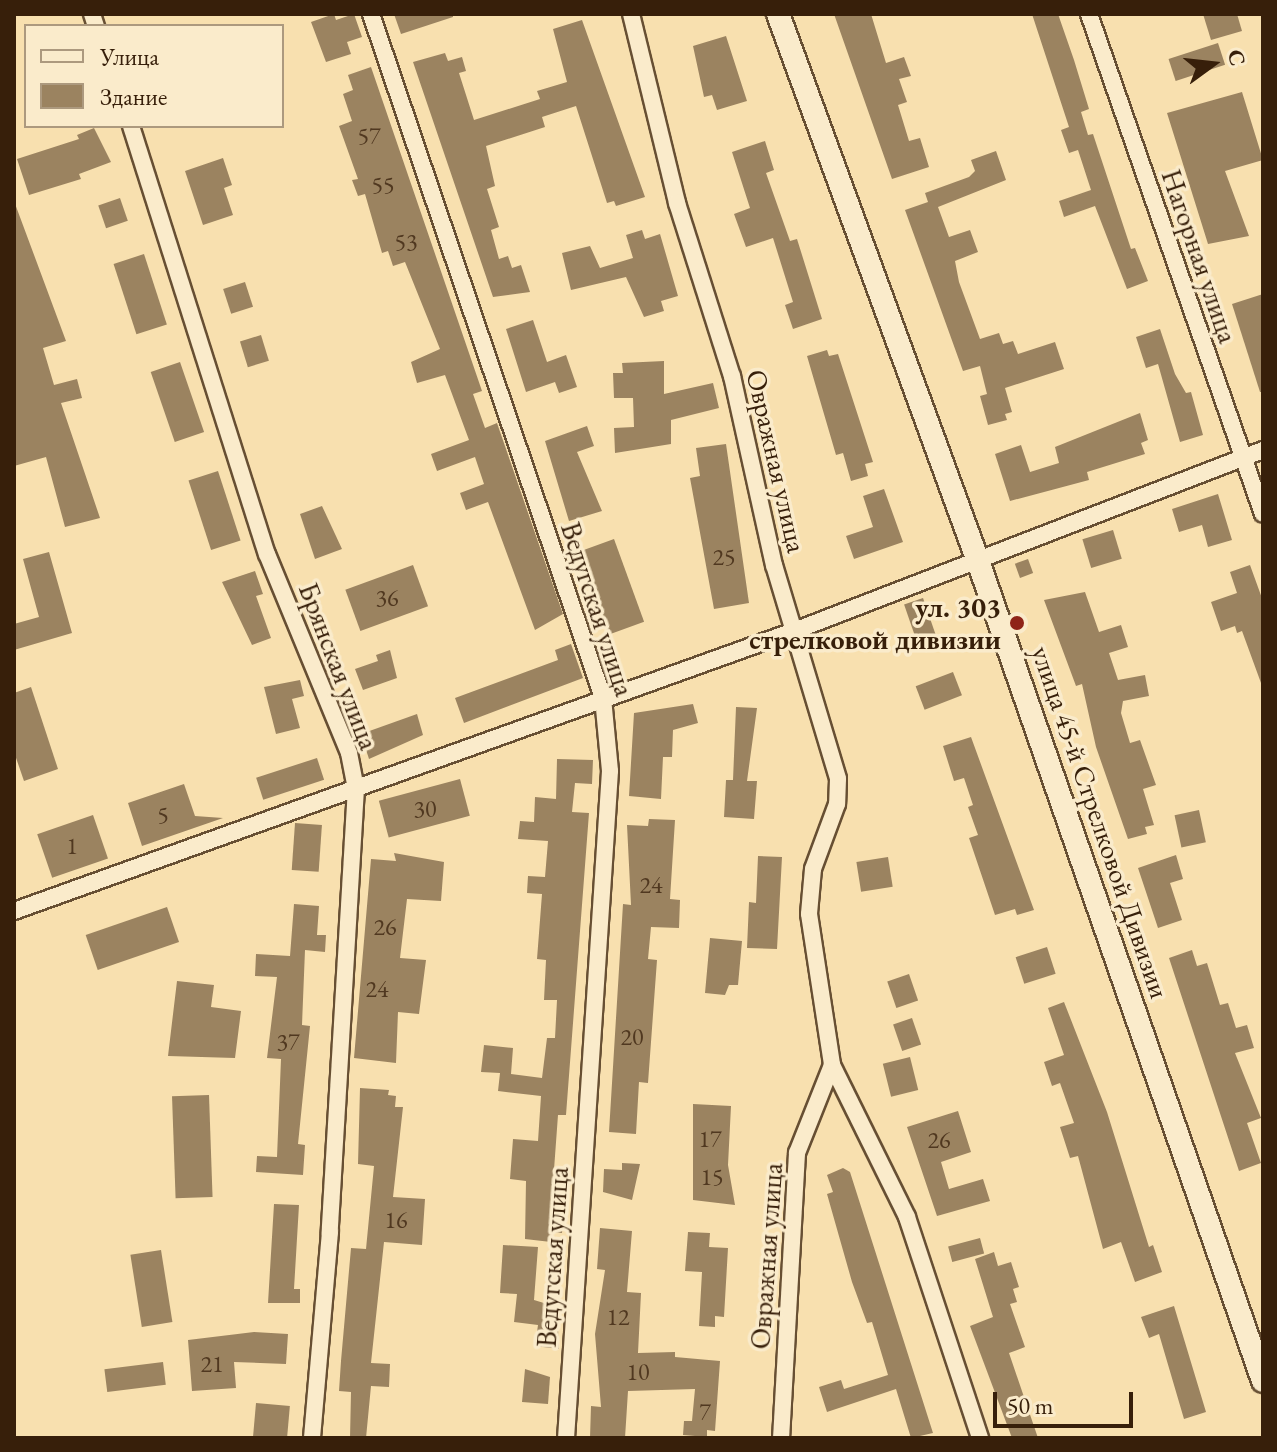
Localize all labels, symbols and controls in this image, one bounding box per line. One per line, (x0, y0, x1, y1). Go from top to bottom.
legend (24, 24, 284, 128)
north arrow (1173, 24, 1253, 104)
text: Улица (100, 41, 159, 72)
text: С (1221, 46, 1253, 69)
text: Здание (100, 81, 167, 112)
house number: 57 (357, 122, 381, 150)
street label: Нагорная улица (1155, 165, 1245, 347)
house number: 55 (371, 171, 395, 199)
house number: 53 (394, 228, 418, 256)
street label: Овражная улица (740, 366, 814, 556)
street label: Ведугская улица (554, 518, 642, 700)
house number: 25 (712, 543, 736, 571)
street label: Брянская улица (292, 578, 386, 754)
house number: 36 (375, 584, 399, 612)
place label: ул. 303 стрелковой дивизии (749, 590, 1001, 656)
marker: ул. 303 стрелковой дивизии (1008, 614, 1026, 632)
street label: улица 45-й Стрелковой Дивизии (1025, 641, 1177, 1003)
house number: 30 (413, 795, 437, 823)
house number: 5 (157, 801, 169, 829)
house number: 1 (66, 832, 78, 860)
house number: 24 (639, 871, 663, 899)
house number: 26 (373, 913, 397, 941)
house number: 24 (365, 975, 389, 1003)
house number: 20 (620, 1023, 644, 1051)
house number: 37 (276, 1028, 300, 1056)
house number: 17 (698, 1125, 722, 1153)
house number: 26 (927, 1126, 951, 1154)
street label: Овражная улица (743, 1162, 789, 1350)
house number: 15 (700, 1163, 724, 1191)
street label: Ведугская улица (529, 1166, 575, 1348)
house number: 16 (384, 1206, 408, 1234)
house number: 12 (606, 1303, 630, 1331)
house number: 21 (200, 1350, 224, 1378)
house number: 10 (626, 1358, 650, 1386)
scale bar (997, 1376, 1137, 1426)
text: 50 m (1007, 1390, 1054, 1421)
house number: 7 (699, 1398, 711, 1426)

